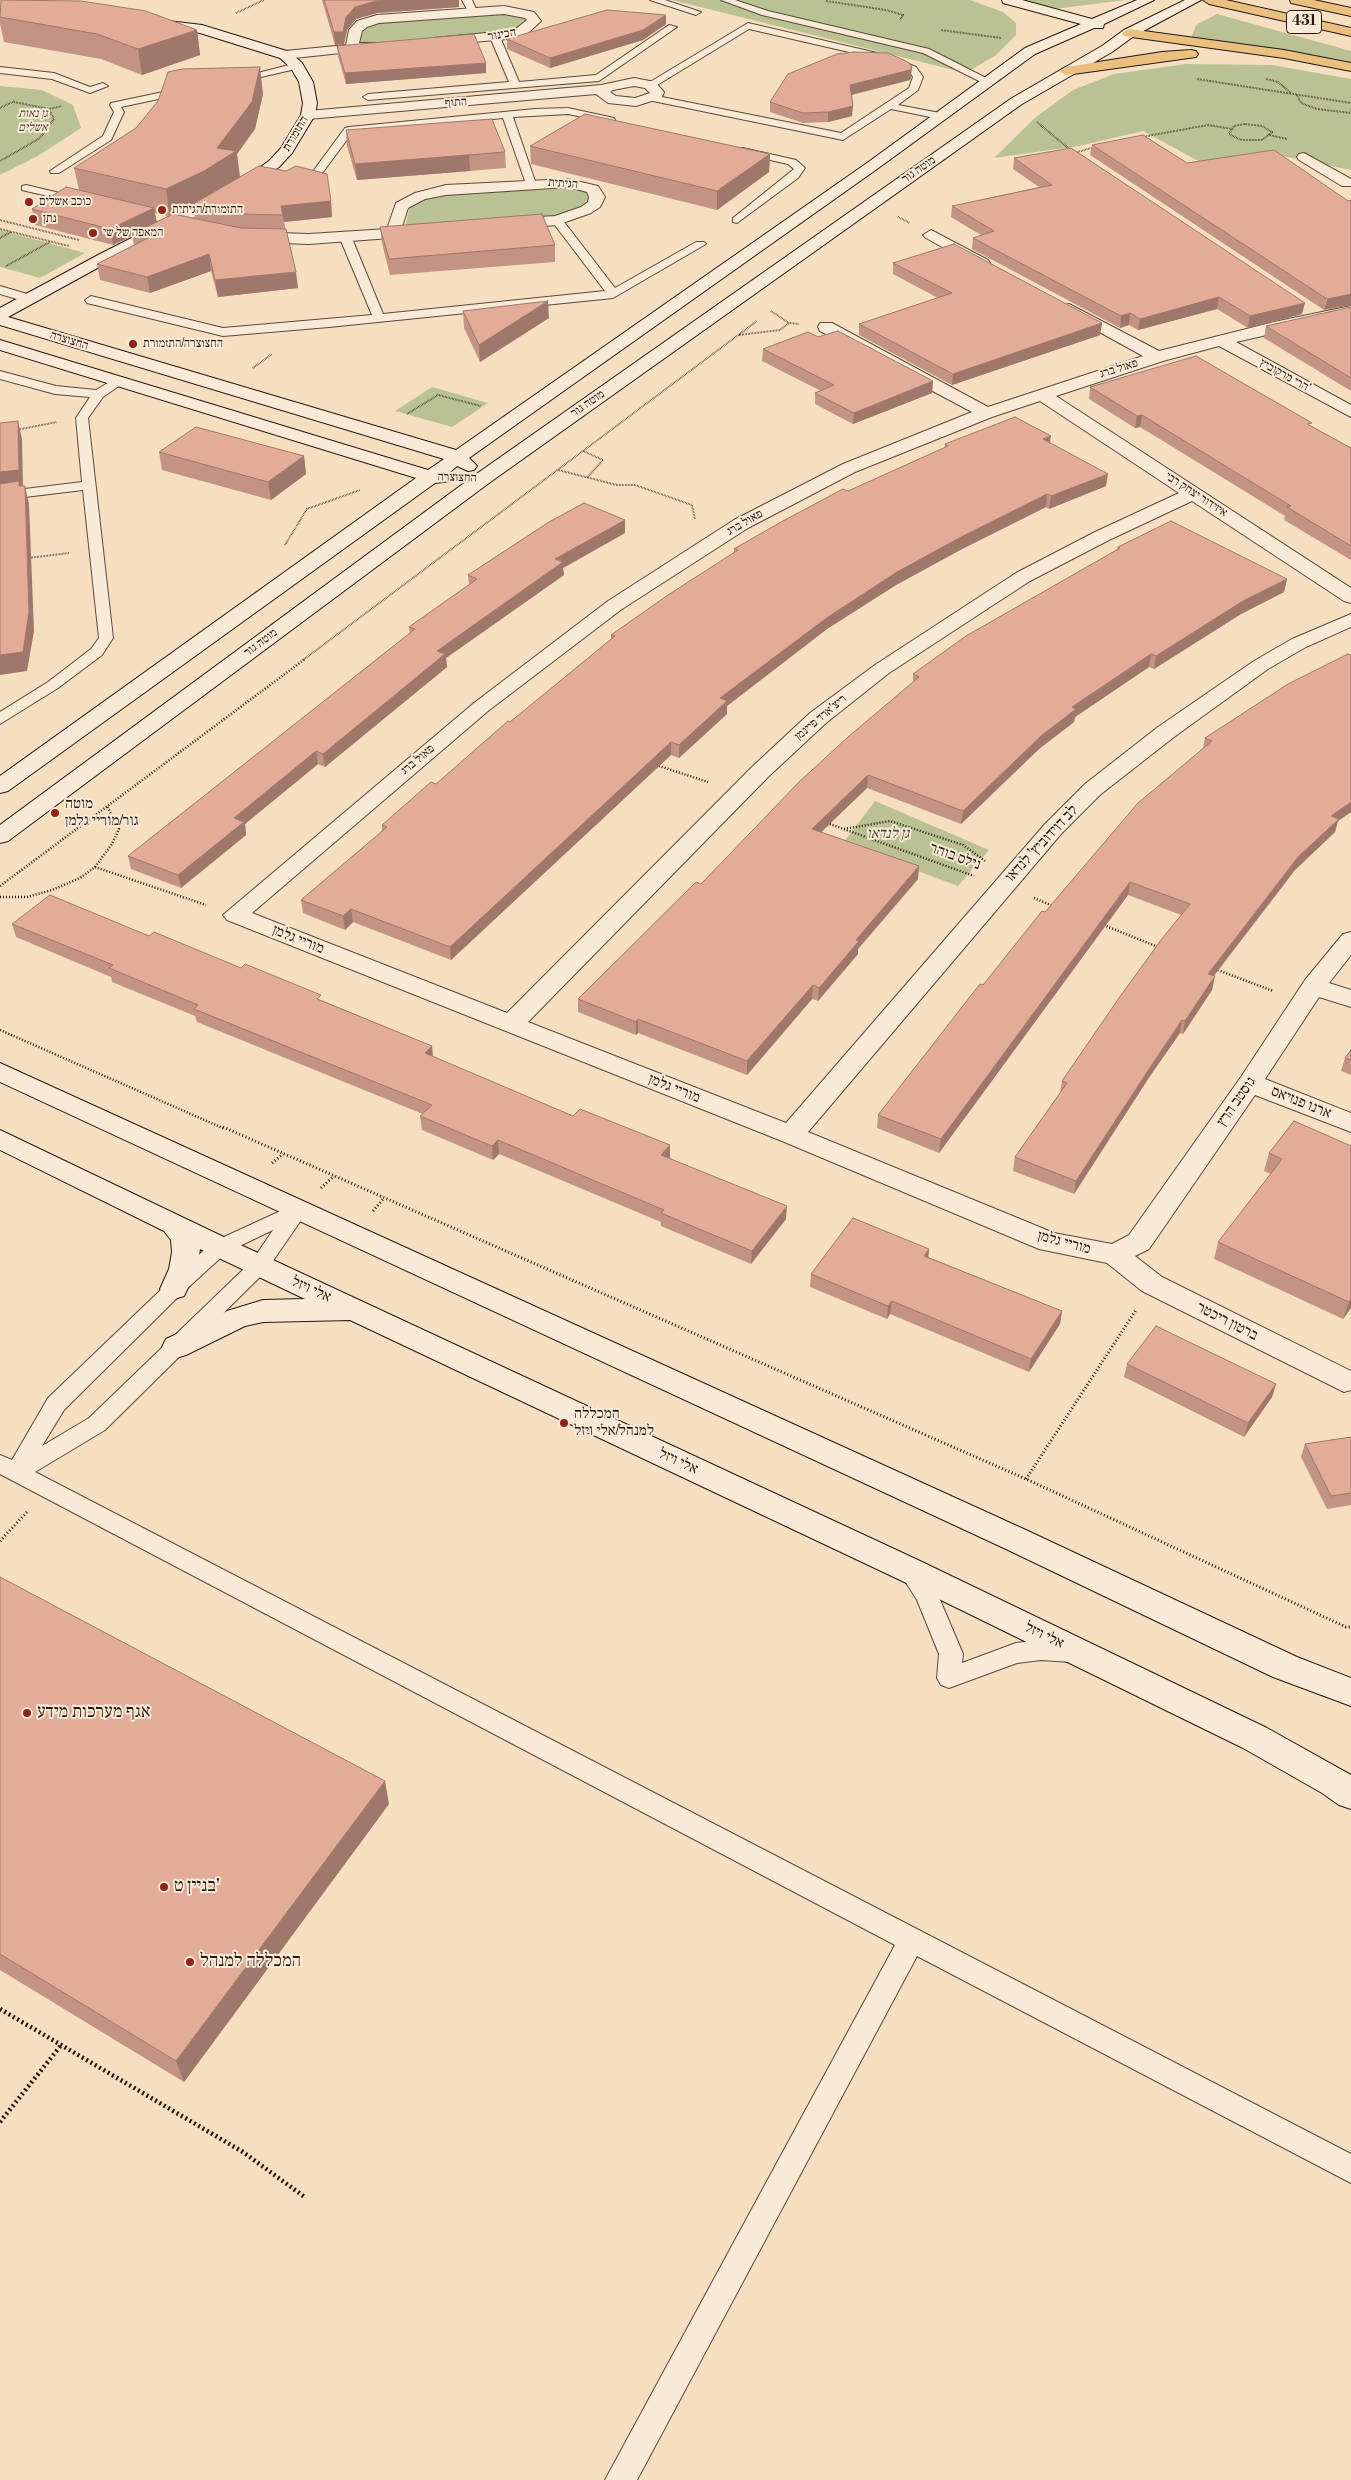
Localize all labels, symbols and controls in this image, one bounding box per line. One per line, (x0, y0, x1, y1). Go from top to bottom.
road number: 431 (1286, 11, 1322, 34)
street label: הכינור (487, 25, 517, 45)
street label: התוף (444, 95, 468, 111)
park label: גן נאות אשלים (18, 107, 48, 135)
street label: התזמורת (280, 114, 312, 154)
street label: מוטה גור (899, 153, 939, 187)
street label: הגיתית (547, 176, 579, 192)
place label: כוכב אשלים (39, 195, 91, 209)
marker: כוכב אשלים (23, 196, 35, 208)
place label: התזמורת/הגיתית (172, 203, 243, 217)
marker: התזמורת/הגיתית (156, 204, 168, 216)
place label: נתן (43, 212, 56, 226)
marker: נתן (27, 213, 39, 225)
place label: המאפה של שי (103, 226, 163, 240)
marker: המאפה של שי (87, 227, 99, 239)
street label: החצוצרה (48, 328, 90, 354)
place label: החצוצרה/התזמורת (143, 337, 223, 351)
marker: החצוצרה/התזמורת (127, 338, 139, 350)
street label: פאול ברג (1098, 356, 1140, 382)
street label: הרי מרקוביץ' (1257, 356, 1313, 396)
street label: מוטה גור (568, 387, 608, 421)
street label: איזידור יצחק רבי (1162, 469, 1230, 521)
street label: החצוצרה (437, 470, 477, 486)
street label: פאול ברג (724, 507, 766, 539)
street label: מוטה גור (241, 626, 281, 660)
street label: ריצ'ארד פיינמן (792, 692, 850, 744)
street label: פאול ברג (398, 742, 438, 778)
place label: מוטה גור/מוריי גלמן (65, 795, 139, 830)
street label: לב דוידוביץ' לנדאו (1002, 802, 1082, 886)
marker: מוטה גור/מוריי גלמן (49, 807, 61, 819)
park label: גן לנדאו (867, 825, 909, 843)
street label: נילס בוהר (927, 839, 983, 875)
street label: מוריי גלמן (269, 921, 327, 959)
street label: מוריי גלמן (645, 1070, 703, 1108)
street label: גוסטב הרץ (1213, 1074, 1261, 1130)
street label: ארנו פנזיאס (1268, 1083, 1334, 1123)
street label: מוריי גלמן (1035, 1227, 1093, 1259)
street label: אלי ויזל (288, 1273, 334, 1307)
street label: ברטון ריכטר (1193, 1299, 1261, 1345)
place label: המכללה למנהל/אלי ויזל (574, 1405, 654, 1440)
marker: המכללה למנהל/אלי ויזל (558, 1417, 570, 1429)
street label: אלי ויזל (655, 1445, 701, 1479)
street label: אלי ויזל (1021, 1619, 1067, 1653)
place label: אגף מערכות מידע (37, 1702, 150, 1724)
marker: אגף מערכות מידע (21, 1707, 33, 1719)
place label: בניין ט' (174, 1876, 220, 1898)
marker: בניין ט' (158, 1881, 170, 1893)
place label: המכללה למנהל (200, 1951, 301, 1973)
marker: המכללה למנהל (184, 1956, 196, 1968)

